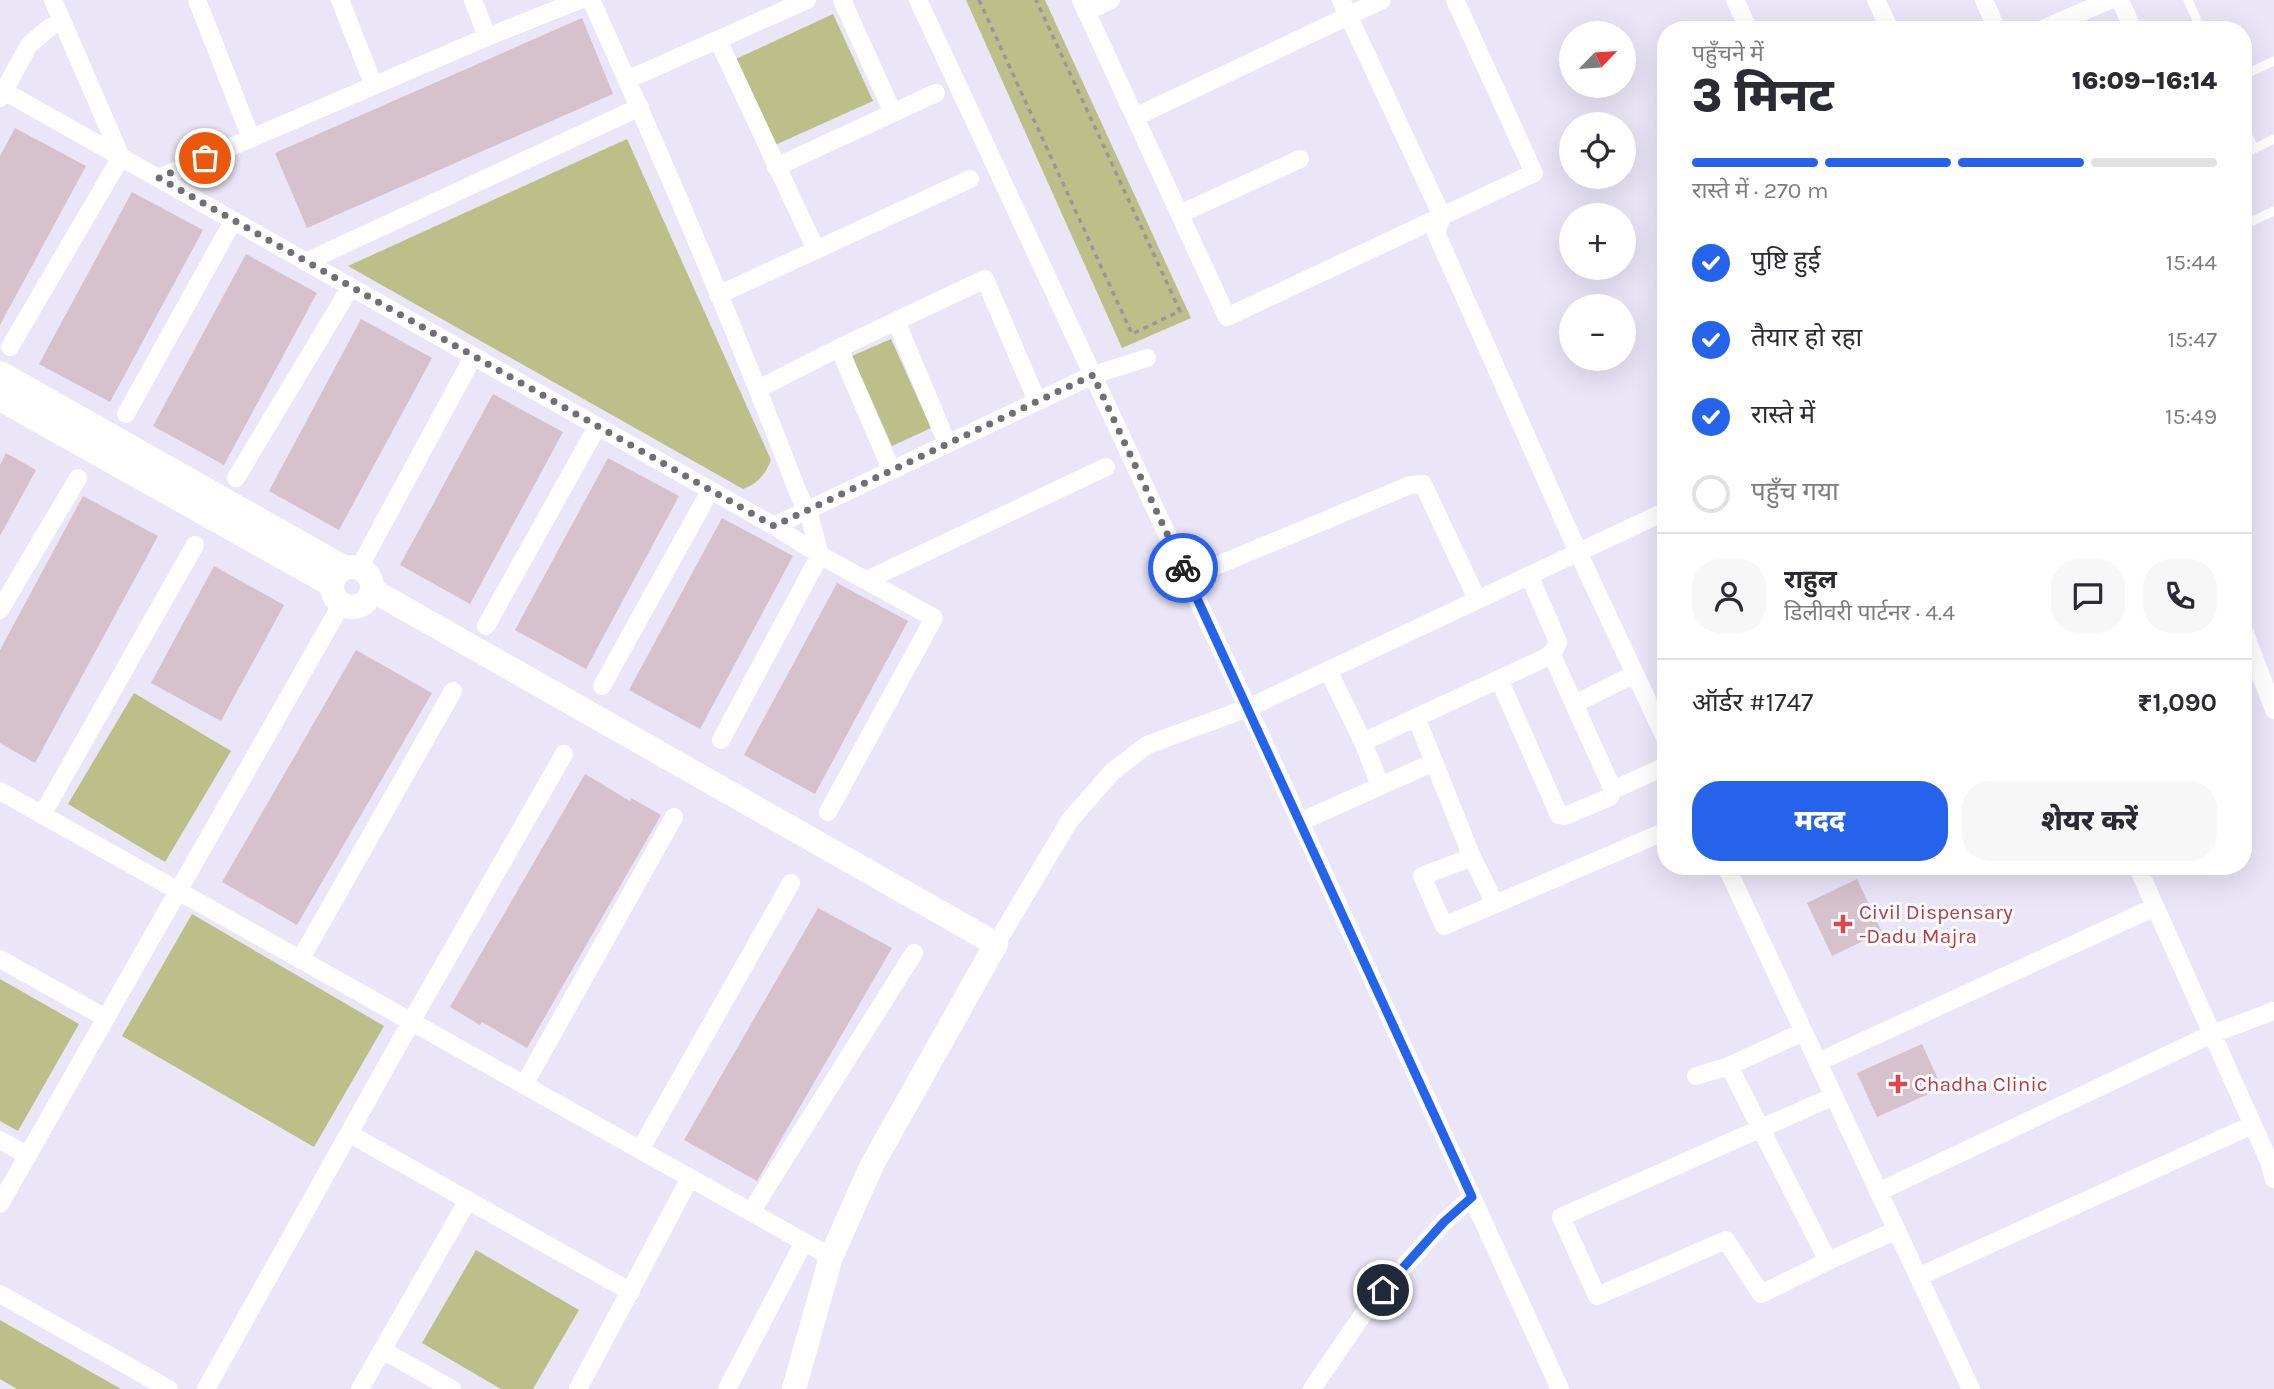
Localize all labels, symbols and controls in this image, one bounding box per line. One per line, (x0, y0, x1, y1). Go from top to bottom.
north arrow (1559, 21, 1636, 98)
map controls (1559, 21, 1636, 371)
text: पहुँचने में (1692, 40, 1764, 67)
text: 16:09–16:14 (2072, 65, 2217, 96)
text: 3 मिनट (1692, 69, 1834, 123)
button: locate (1559, 112, 1636, 189)
pin (175, 128, 235, 188)
icon: bag (186, 139, 224, 177)
text: रास्ते में · 270 m (1692, 177, 1828, 204)
button: + (1559, 203, 1636, 280)
icon: check (1692, 244, 1730, 282)
text: पुष्टि हुई (1751, 245, 1820, 276)
text: 15:44 (2165, 249, 2217, 276)
button: − (1559, 294, 1636, 371)
icon: check (1692, 321, 1730, 359)
text: तैयार हो रहा (1751, 322, 1862, 353)
text: 15:47 (2167, 326, 2217, 353)
icon: check (1692, 398, 1730, 436)
text: रास्ते में (1751, 399, 1815, 430)
text: 15:49 (2165, 403, 2217, 430)
text: पहुँच गया (1751, 476, 1839, 507)
courier (1148, 533, 1218, 603)
icon: bike (1164, 549, 1202, 587)
button: person (1692, 559, 1766, 633)
button: chat (2051, 559, 2125, 633)
button: phone (2143, 559, 2217, 633)
text: राहुल (1784, 564, 1837, 595)
text: डिलीवरी पार्टनर · 4.4 (1784, 599, 1955, 626)
text: ऑर्डर #1747 (1692, 687, 1813, 718)
text: ₹1,090 (2138, 687, 2217, 718)
button: मदद (1692, 781, 1948, 861)
button: शेयर करें (1962, 781, 2217, 861)
place label: Civil Dispensary -Dadu Majra (1859, 900, 2013, 948)
marker: Civil Dispensary -Dadu Majra (1833, 914, 1853, 934)
place label: Chadha Clinic (1914, 1072, 2048, 1096)
marker: Chadha Clinic (1888, 1074, 1908, 1094)
pin (1353, 1260, 1413, 1320)
icon: home (1364, 1271, 1402, 1309)

